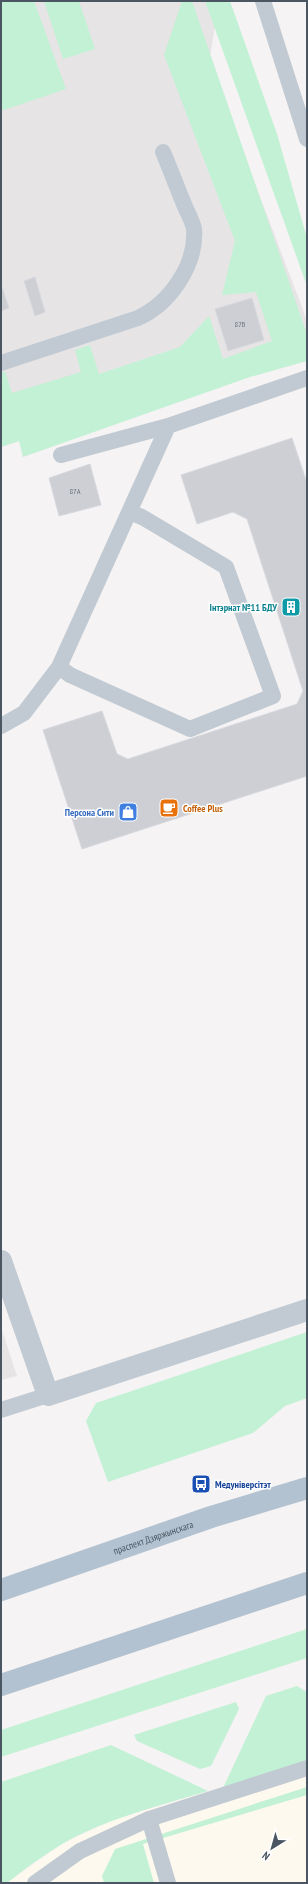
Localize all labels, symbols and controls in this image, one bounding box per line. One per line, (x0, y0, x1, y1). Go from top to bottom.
house number: 87Б (235, 319, 246, 329)
house number: 87А (70, 486, 81, 496)
building icon: Інтэрнат №11 БДУ (280, 596, 302, 618)
place label: Інтэрнат №11 БДУ (210, 601, 277, 614)
cafe icon: Coffee Plus (158, 797, 180, 819)
shop icon: Персона Сити (117, 801, 139, 823)
place label: Coffee Plus (183, 802, 223, 815)
place label: Персона Сити (65, 806, 114, 819)
bus stop icon: Медуніверсітэт (190, 1473, 212, 1495)
place label: Медуніверсітэт (215, 1478, 271, 1491)
street label: праспект Дзяржынскага (111, 1518, 195, 1558)
north arrow (252, 1828, 292, 1868)
text: N (259, 1849, 273, 1863)

